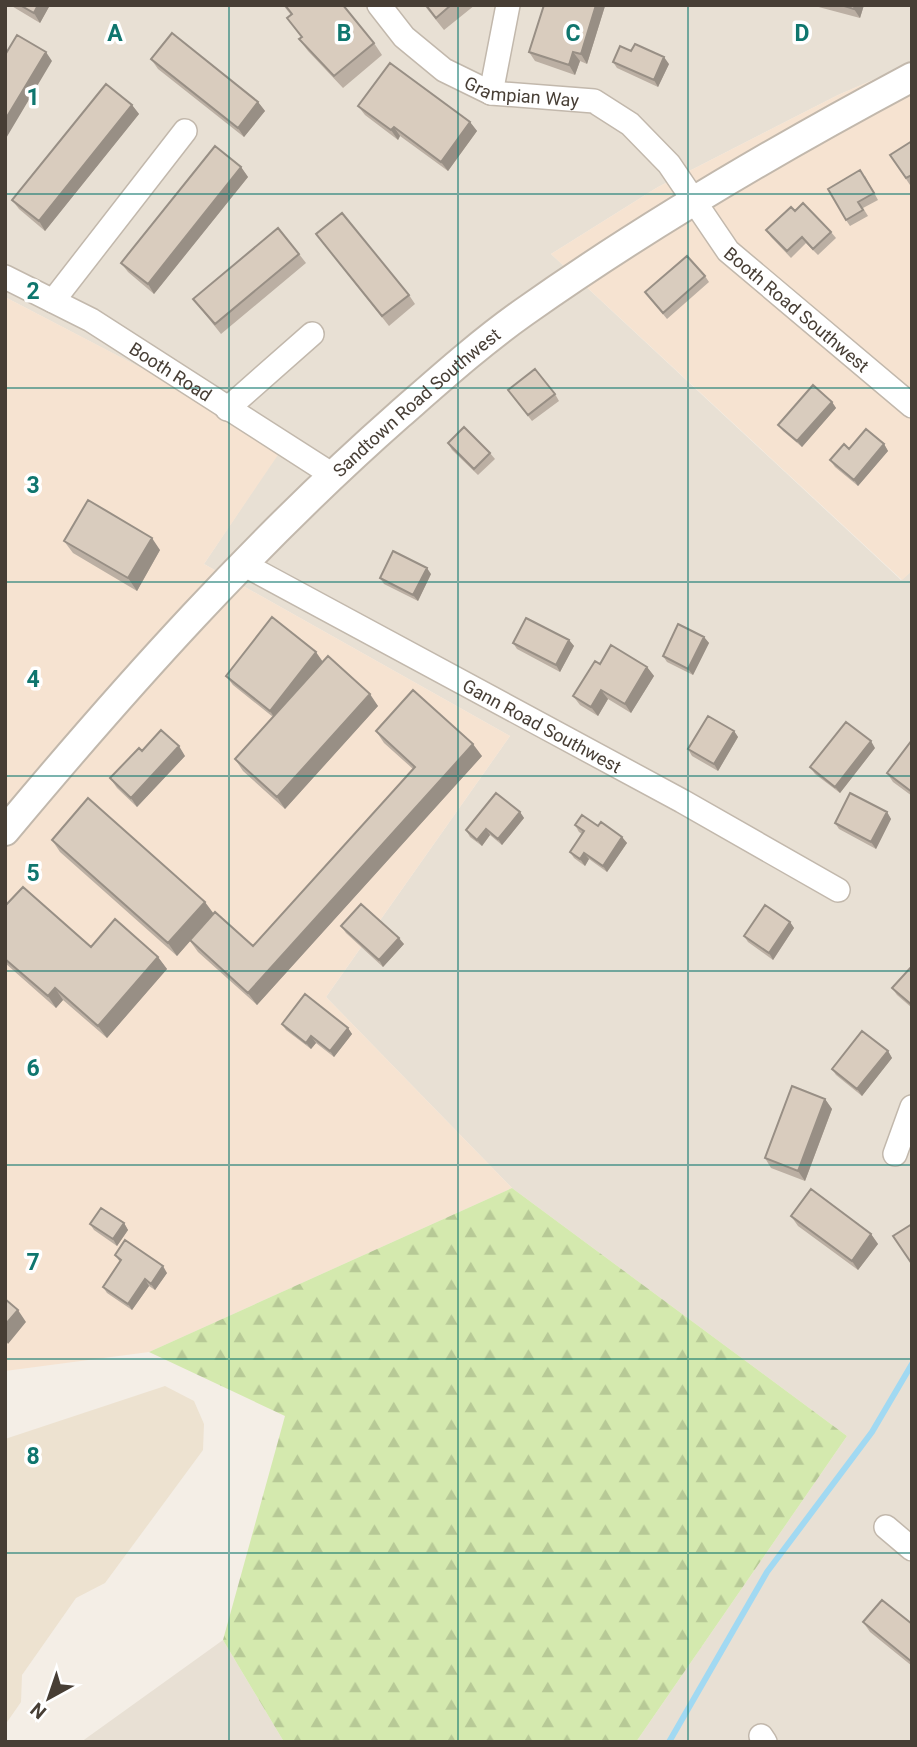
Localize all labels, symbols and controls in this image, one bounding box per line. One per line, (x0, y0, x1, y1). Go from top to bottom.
text: A (107, 20, 123, 47)
text: B (337, 20, 351, 47)
text: C (565, 20, 581, 47)
text: D (795, 20, 809, 47)
street label: Grampian Way (461, 71, 580, 110)
text: 1 (26, 84, 40, 111)
street label: Booth Road Southwest (720, 242, 874, 376)
text: 2 (26, 278, 40, 305)
street label: Sandtown Road Southwest (328, 323, 504, 481)
street label: Booth Road (126, 337, 216, 405)
text: 3 (26, 472, 40, 499)
text: 4 (26, 666, 40, 693)
street label: Gann Road Southwest (459, 674, 625, 777)
text: 5 (26, 860, 40, 887)
text: 6 (26, 1055, 40, 1082)
text: 7 (26, 1249, 40, 1276)
text: 8 (26, 1443, 40, 1470)
north arrow (14, 1663, 84, 1733)
text: N (26, 1698, 51, 1724)

